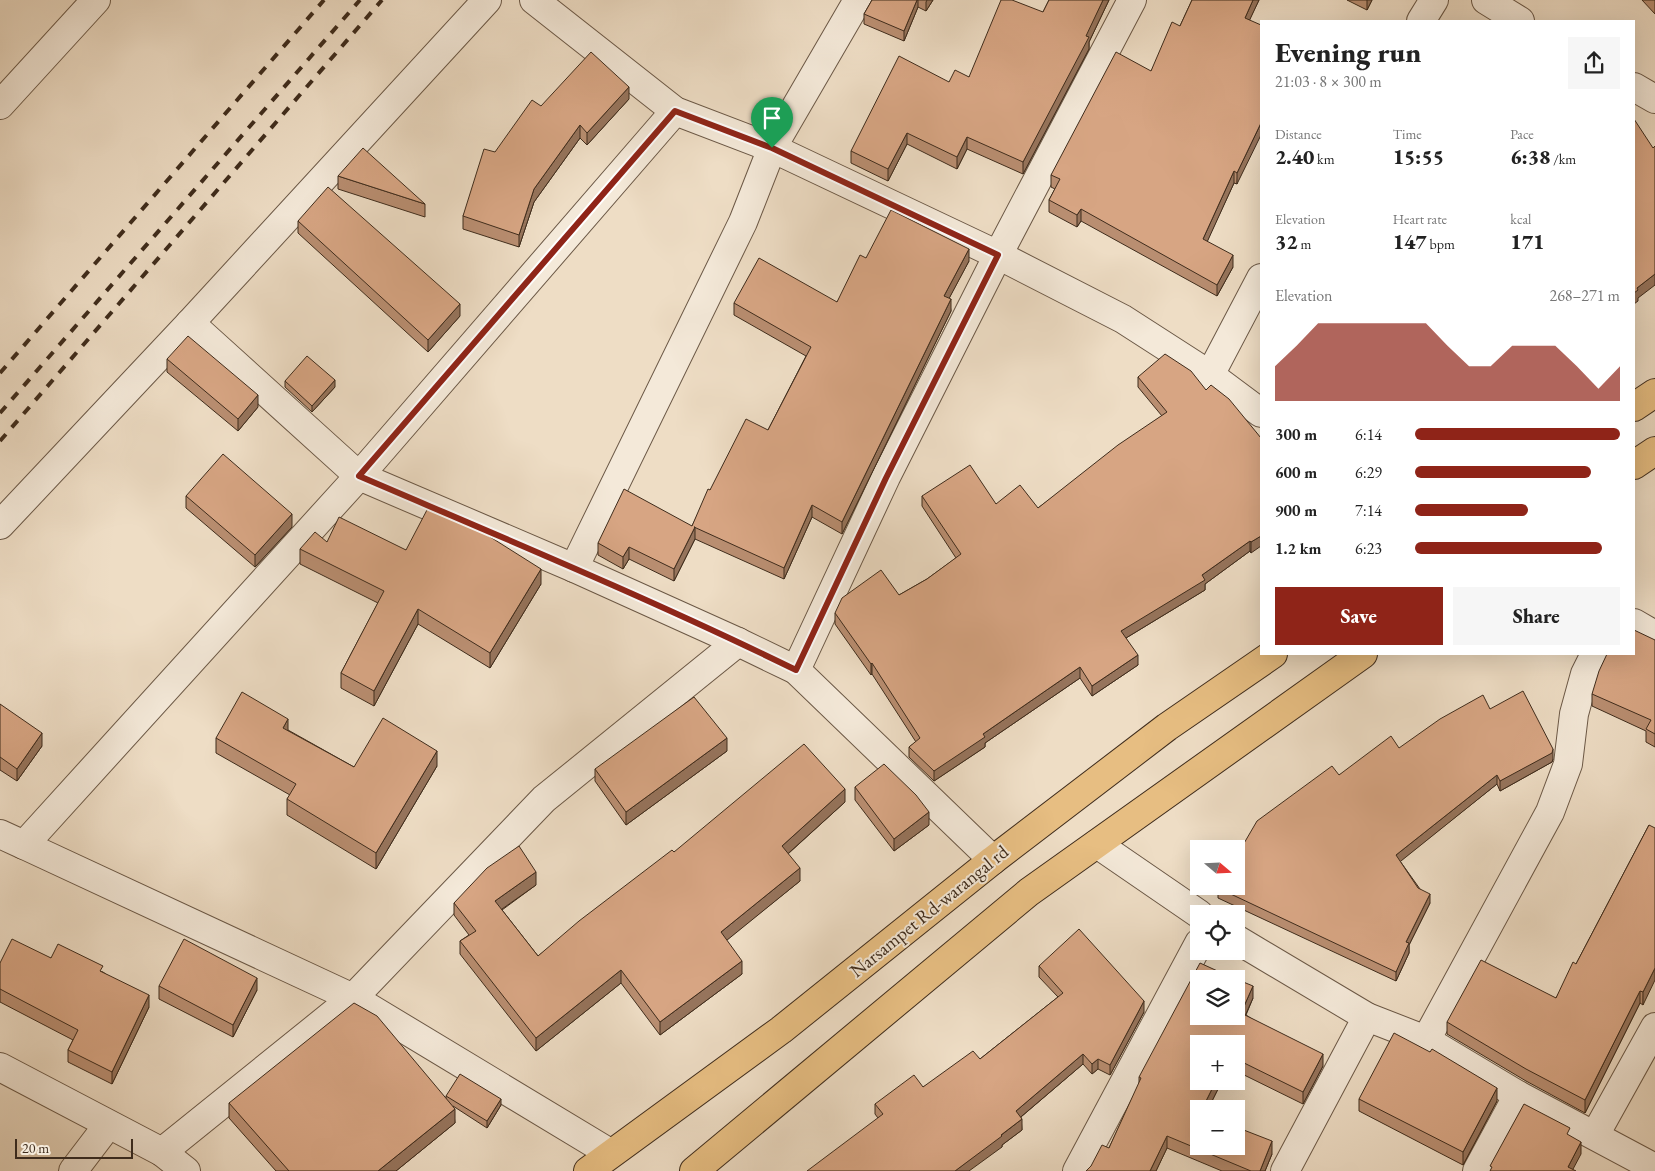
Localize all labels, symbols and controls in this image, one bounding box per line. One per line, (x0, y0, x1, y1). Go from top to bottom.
text: Evening run (1275, 34, 1421, 70)
button: share (1568, 37, 1620, 89)
text: 21:03 · 8 × 300 m (1275, 71, 1382, 92)
pin (751, 97, 793, 148)
icon: arrive (758, 104, 786, 132)
text: Distance (1275, 125, 1322, 143)
text: Time (1393, 125, 1422, 143)
text: Pace (1510, 125, 1534, 143)
text: 2.40 (1275, 143, 1314, 170)
text: 15:55 (1393, 143, 1444, 170)
text: 6:38 (1510, 143, 1550, 170)
text: km (1314, 150, 1335, 168)
text: /km (1550, 150, 1576, 168)
text: Elevation (1275, 210, 1325, 228)
text: Heart rate (1393, 210, 1447, 228)
text: kcal (1510, 210, 1531, 228)
text: 32 (1275, 228, 1298, 255)
text: 147 (1393, 228, 1427, 255)
text: 171 (1510, 228, 1544, 255)
text: m (1298, 235, 1311, 253)
text: bpm (1427, 235, 1455, 253)
text: Elevation (1275, 285, 1333, 306)
text: 268–271 m (1549, 285, 1620, 306)
text: 300 m (1275, 424, 1317, 445)
text: 6:14 (1355, 424, 1382, 445)
text: 600 m (1275, 462, 1317, 483)
text: 6:29 (1355, 462, 1382, 483)
text: 900 m (1275, 500, 1317, 521)
text: 7:14 (1355, 500, 1382, 521)
text: 1.2 km (1275, 538, 1321, 559)
text: 6:23 (1355, 538, 1382, 559)
button: Save (1275, 587, 1443, 645)
button: Share (1453, 587, 1620, 645)
street label: Narsampet Rd-warangal rd (844, 839, 1014, 983)
north arrow (1190, 840, 1245, 895)
map controls (1190, 840, 1245, 1155)
button: locate (1190, 905, 1245, 960)
button: layers (1190, 970, 1245, 1025)
button: + (1190, 1035, 1245, 1090)
button: − (1190, 1100, 1245, 1155)
scale bar (15, 1136, 132, 1159)
text: 20 m (22, 1139, 49, 1157)

